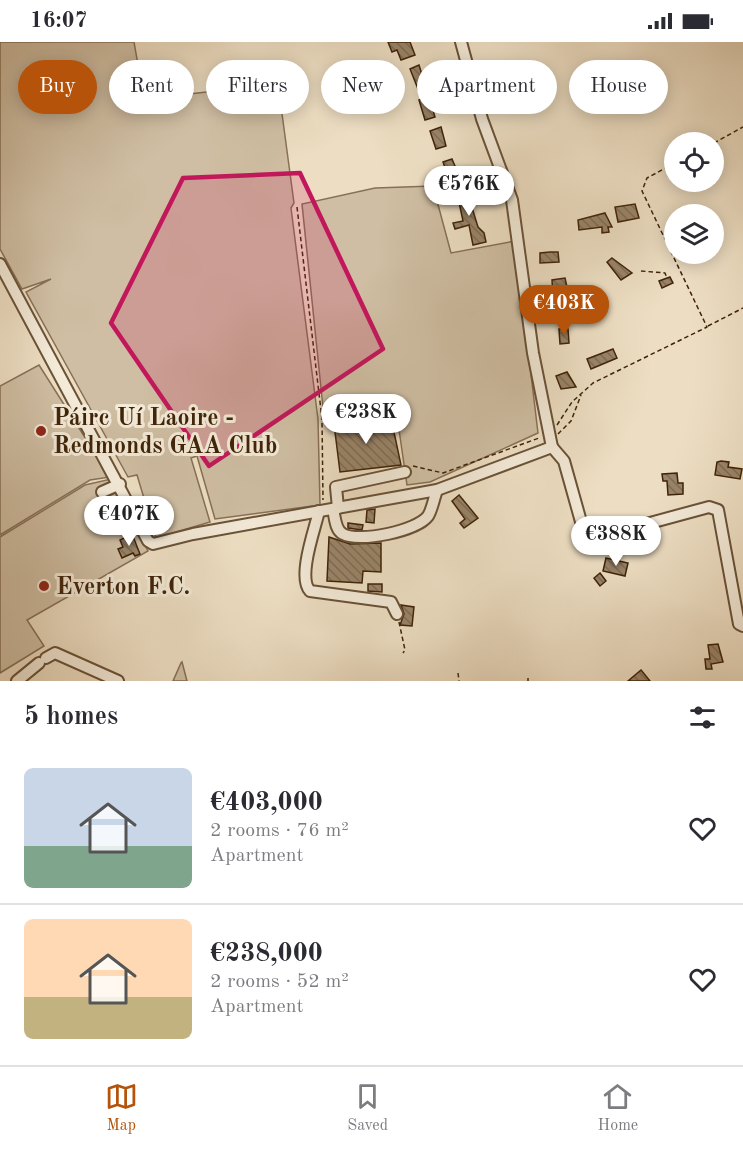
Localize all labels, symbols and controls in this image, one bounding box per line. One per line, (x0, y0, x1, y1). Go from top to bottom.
text: 16:07 (30, 10, 87, 32)
chip: Buy (18, 60, 97, 114)
chip: Rent (109, 60, 194, 114)
chip: Filters (206, 60, 309, 114)
chip: New (321, 60, 405, 114)
chip: Apartment (417, 60, 557, 114)
chip: House (569, 60, 668, 114)
map controls (664, 132, 724, 264)
button: locate (664, 132, 724, 192)
pin: €576K (427, 166, 511, 217)
text: €576K (438, 175, 500, 195)
button: layers (664, 204, 724, 264)
pin: €403K (522, 285, 606, 336)
text: €403K (533, 294, 595, 314)
pin: €238K (324, 394, 408, 445)
text: €238K (335, 403, 397, 423)
place label: Páirc Uí Laoire - Redmonds GAA Club (53, 407, 277, 459)
marker: Páirc Uí Laoire - Redmonds GAA Club (34, 424, 48, 438)
pin: €407K (87, 496, 171, 547)
text: €407K (98, 505, 160, 525)
pin: €388K (574, 516, 658, 567)
text: €388K (585, 525, 647, 545)
place label: Everton F.C. (56, 576, 190, 600)
marker: Everton F.C. (37, 579, 51, 593)
icon: filters (686, 701, 719, 734)
text: 5 homes (24, 704, 118, 730)
text: €403,000 (210, 790, 323, 816)
icon: home (72, 792, 144, 864)
icon: heart (686, 812, 719, 845)
text: 2 rooms · 76 m² (210, 821, 349, 841)
text: Apartment (210, 846, 304, 866)
text: €238,000 (210, 941, 323, 967)
icon: home (72, 943, 144, 1015)
icon: heart (686, 963, 719, 996)
text: 2 rooms · 52 m² (210, 972, 349, 992)
text: Apartment (210, 997, 304, 1017)
tab: Map (105, 1080, 138, 1136)
tab: Saved (347, 1080, 388, 1136)
tab: Home (598, 1080, 638, 1136)

